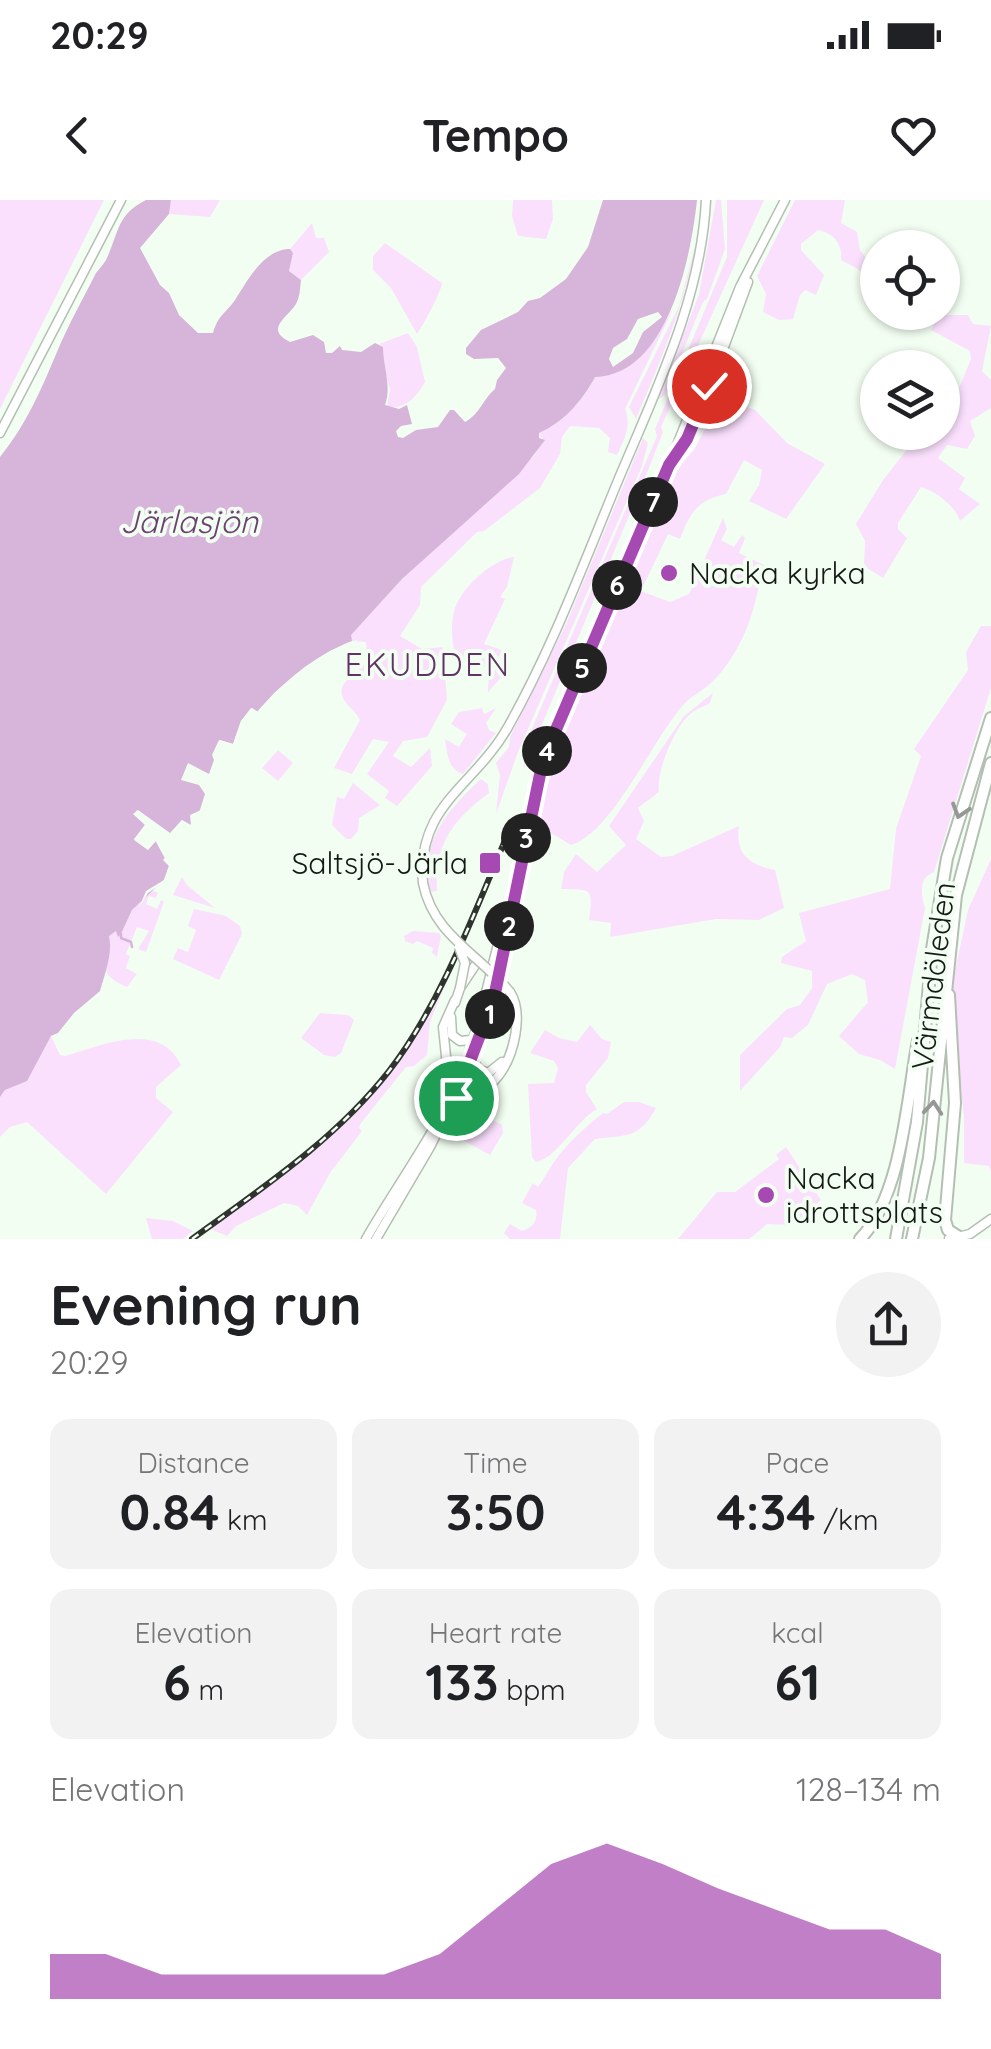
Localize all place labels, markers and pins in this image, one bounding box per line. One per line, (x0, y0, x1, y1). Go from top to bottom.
pin (667, 344, 752, 429)
pin: 7 (628, 477, 678, 527)
place label: Nacka kyrka (689, 554, 866, 592)
pin: 6 (592, 560, 642, 610)
marker: Nacka kyrka (658, 562, 680, 584)
pin: 5 (557, 643, 607, 693)
pin: 4 (522, 726, 572, 776)
pin: 3 (501, 813, 551, 863)
place label: Saltsjö-Järla (291, 844, 468, 882)
marker: Saltsjö-Järla (477, 850, 503, 876)
pin: 2 (484, 901, 534, 951)
pin: 1 (465, 989, 515, 1039)
pin (414, 1056, 499, 1141)
place label: Nacka idrottsplats (786, 1159, 943, 1231)
marker: Nacka idrottsplats (755, 1184, 777, 1206)

